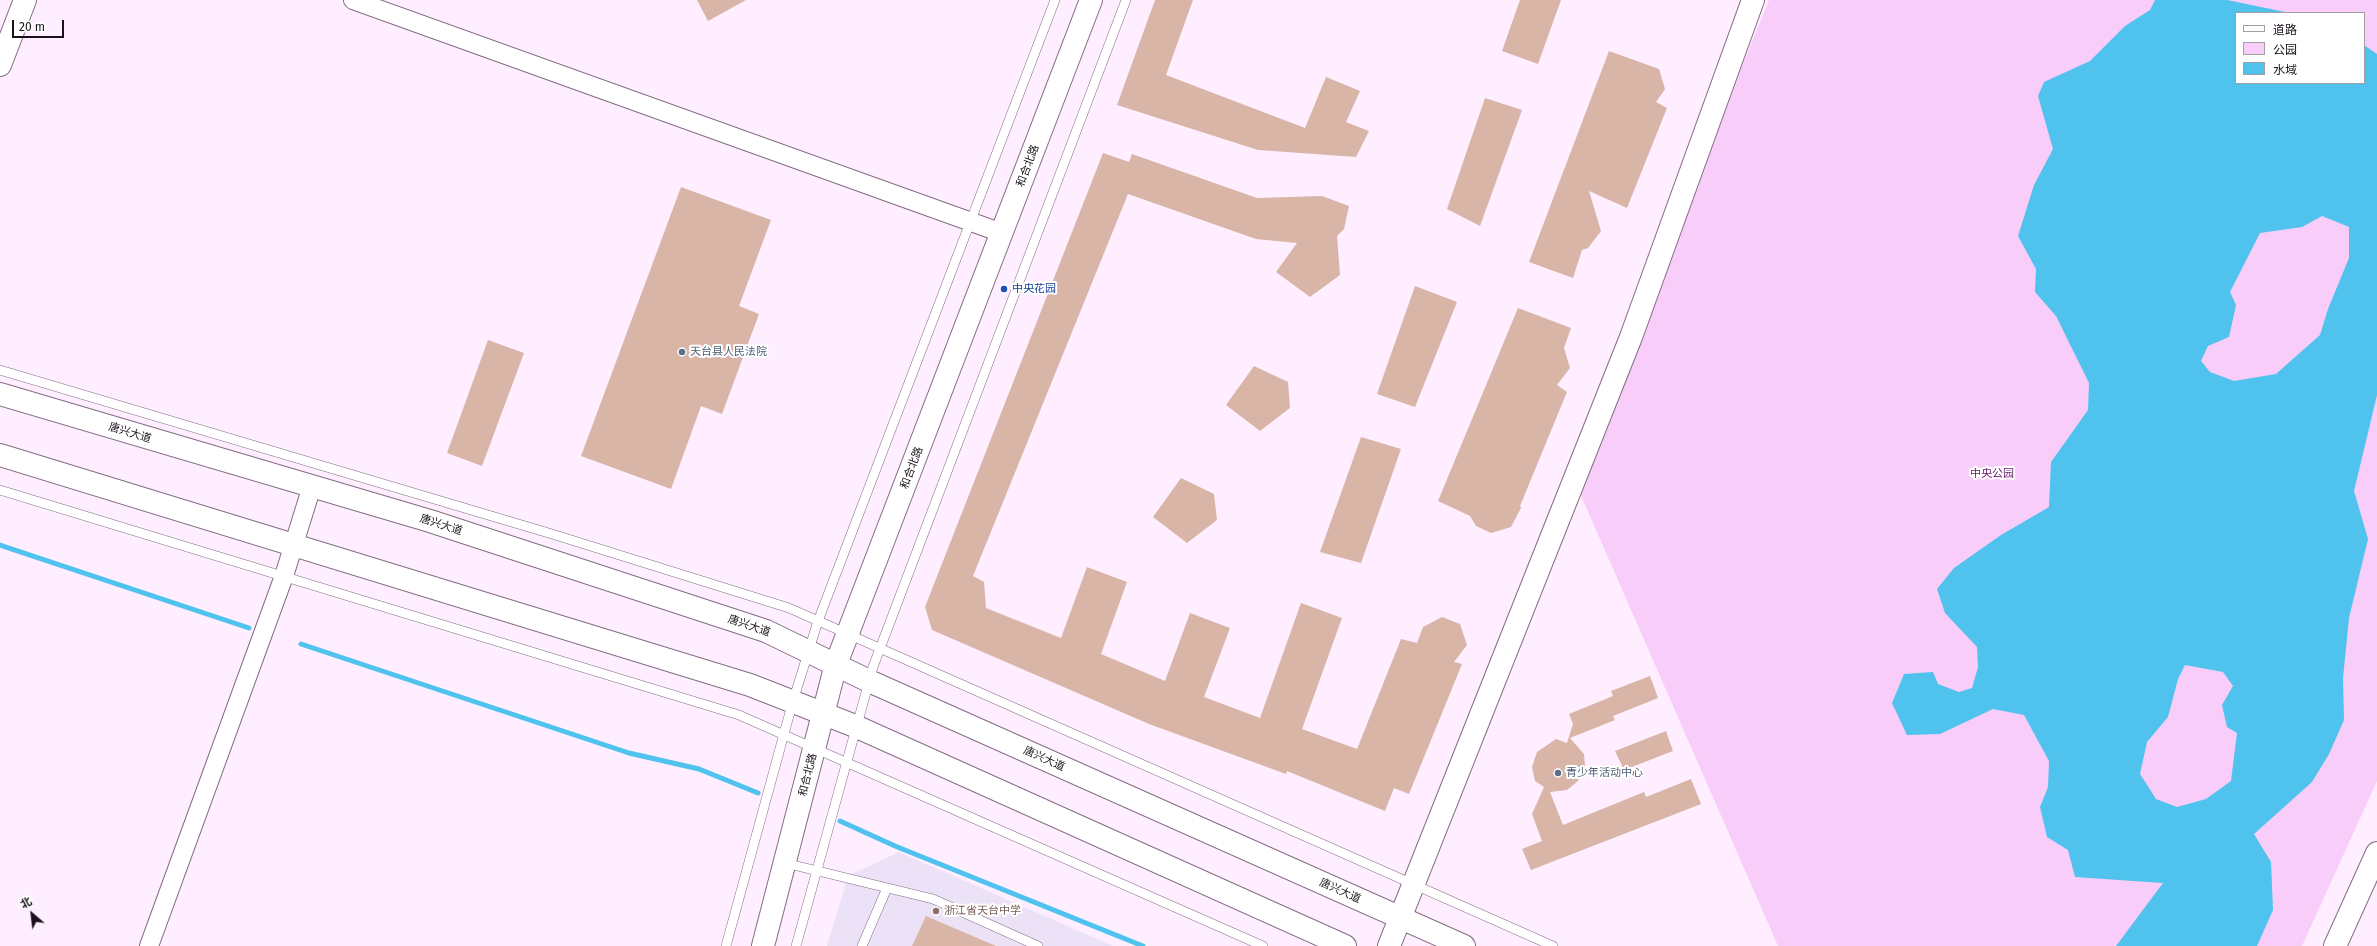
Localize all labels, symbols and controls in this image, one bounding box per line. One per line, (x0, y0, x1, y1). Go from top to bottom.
scale bar (14, 12, 66, 38)
legend (2235, 12, 2365, 84)
text: 20 m (19, 20, 45, 34)
text: 道路 (2273, 23, 2297, 37)
text: 公园 (2273, 43, 2297, 57)
text: 水域 (2273, 63, 2297, 77)
street label: 和合北路 (1014, 143, 1042, 189)
place label: 中央花园 (1012, 282, 1056, 296)
marker: 中央花园 (999, 284, 1009, 294)
place label: 天台县人民法院 (690, 345, 767, 359)
marker: 天台县人民法院 (677, 347, 687, 357)
street label: 唐兴大道 (107, 420, 153, 446)
street label: 和合北路 (898, 445, 926, 491)
park label: 中央公园 (1970, 467, 2014, 481)
street label: 唐兴大道 (418, 512, 464, 538)
street label: 唐兴大道 (726, 613, 772, 639)
street label: 唐兴大道 (1021, 744, 1067, 774)
street label: 和合北路 (796, 752, 820, 798)
place label: 青少年活动中心 (1566, 766, 1643, 780)
marker: 青少年活动中心 (1553, 768, 1563, 778)
street label: 唐兴大道 (1317, 876, 1363, 906)
north arrow (12, 894, 52, 934)
text: 北 (18, 895, 34, 911)
place label: 浙江省天台中学 (944, 904, 1021, 918)
marker: 浙江省天台中学 (931, 906, 941, 916)

